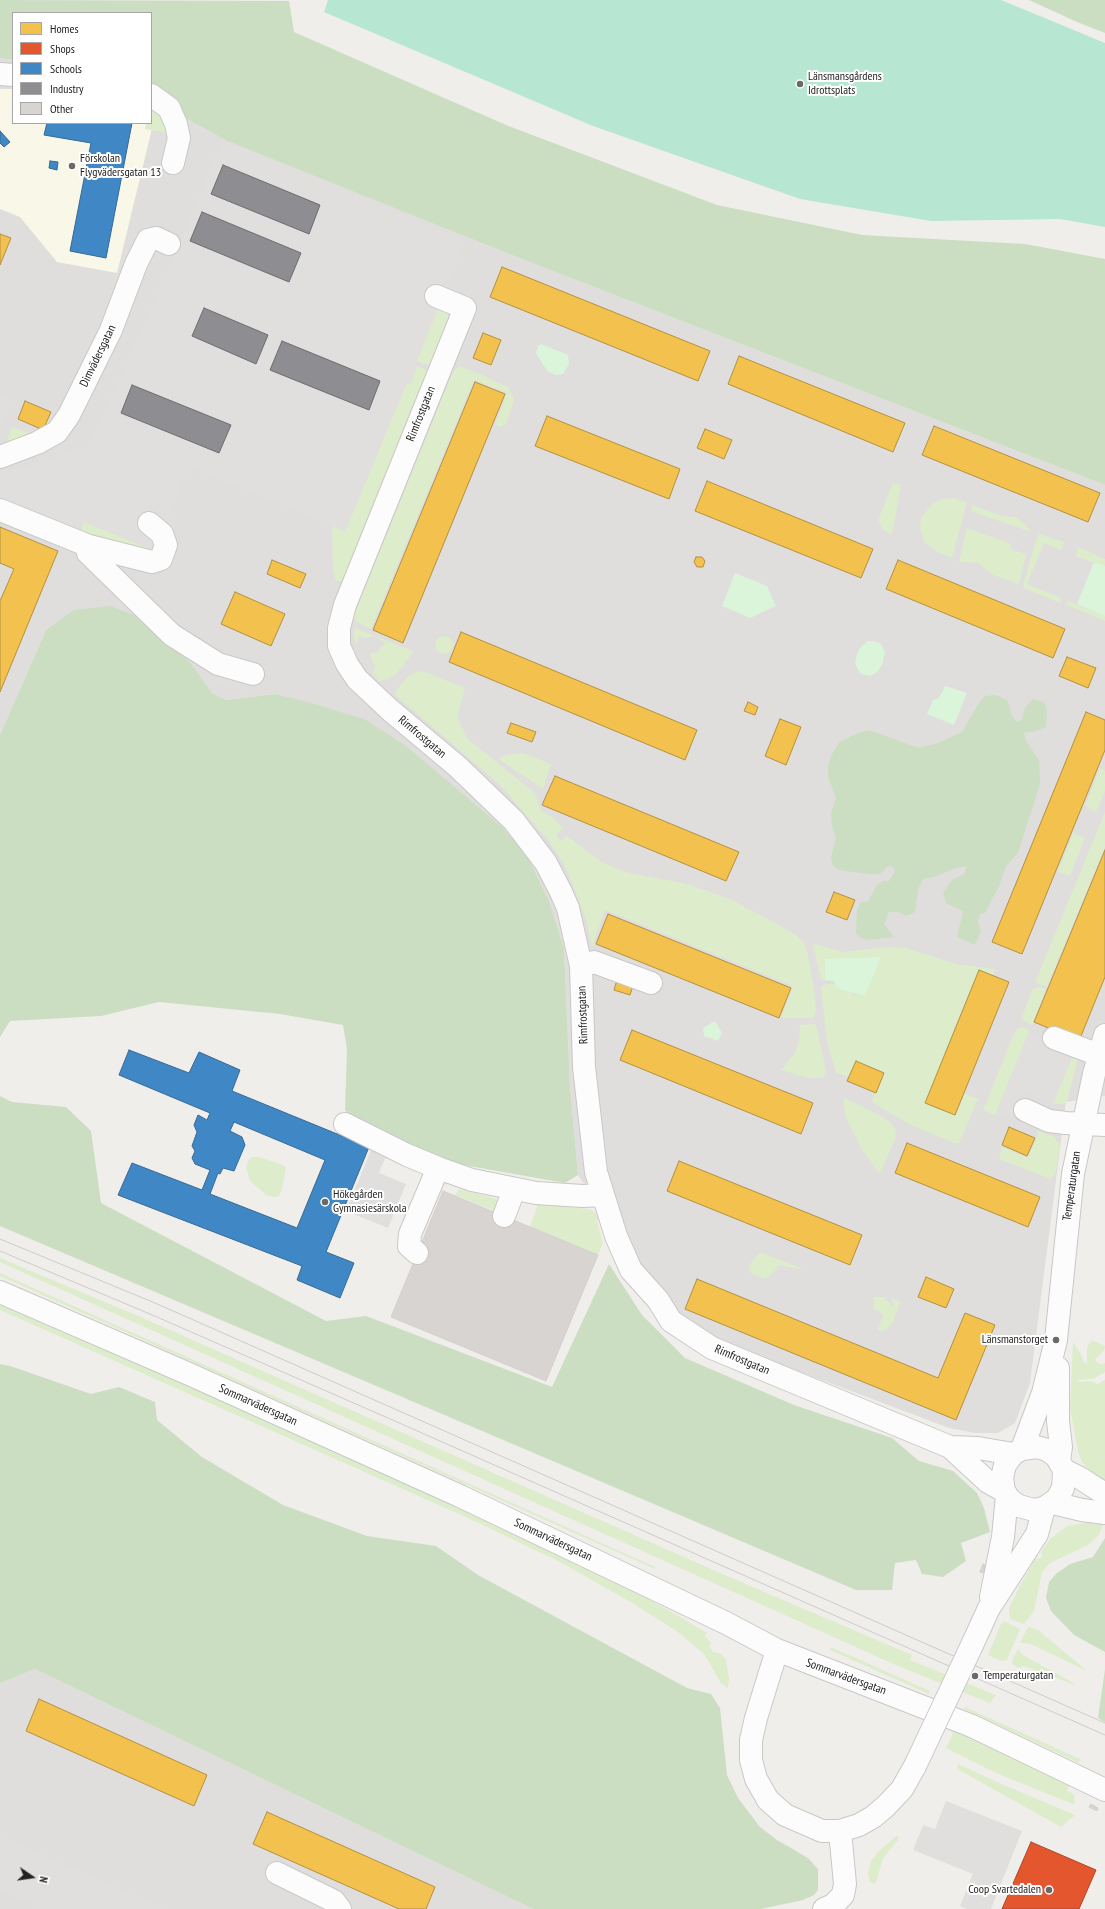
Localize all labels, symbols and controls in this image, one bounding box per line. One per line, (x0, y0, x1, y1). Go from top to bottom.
legend (12, 12, 152, 124)
text: Homes (50, 21, 78, 36)
text: Shops (50, 41, 75, 56)
text: Schools (50, 61, 82, 76)
place label: Länsmansgårdens Idrottsplats (808, 70, 882, 98)
marker: Länsmansgårdens Idrottsplats (795, 79, 805, 89)
text: Industry (50, 81, 84, 96)
text: Other (50, 101, 73, 116)
place label: Förskolan Flygvädersgatan 13 (80, 152, 161, 180)
marker: Förskolan Flygvädersgatan 13 (67, 161, 77, 171)
street label: Dimvädersgatan (77, 323, 119, 389)
street label: Rimfrostgatan (403, 384, 439, 444)
street label: Rimfrostgatan (395, 713, 449, 761)
street label: Rimfrostgatan (575, 986, 591, 1044)
street label: Temperaturgatan (1060, 1150, 1084, 1222)
place label: Hökegården Gymnasiesärskola (333, 1188, 406, 1216)
marker: Hökegården Gymnasiesärskola (320, 1197, 330, 1207)
place label: Länsmanstorget (982, 1333, 1048, 1347)
marker: Länsmanstorget (1051, 1335, 1061, 1345)
street label: Rimfrostgatan (712, 1342, 772, 1378)
street label: Sommarvädersgatan (217, 1381, 299, 1429)
street label: Sommarvädersgatan (512, 1516, 594, 1564)
street label: Sommarvädersgatan (804, 1656, 888, 1698)
place label: Temperaturgatan (983, 1669, 1053, 1683)
marker: Temperaturgatan (970, 1671, 980, 1681)
north arrow (12, 1857, 52, 1897)
text: N (36, 1875, 51, 1884)
place label: Coop Svartedalen (968, 1883, 1041, 1897)
marker: Coop Svartedalen (1044, 1885, 1054, 1895)

